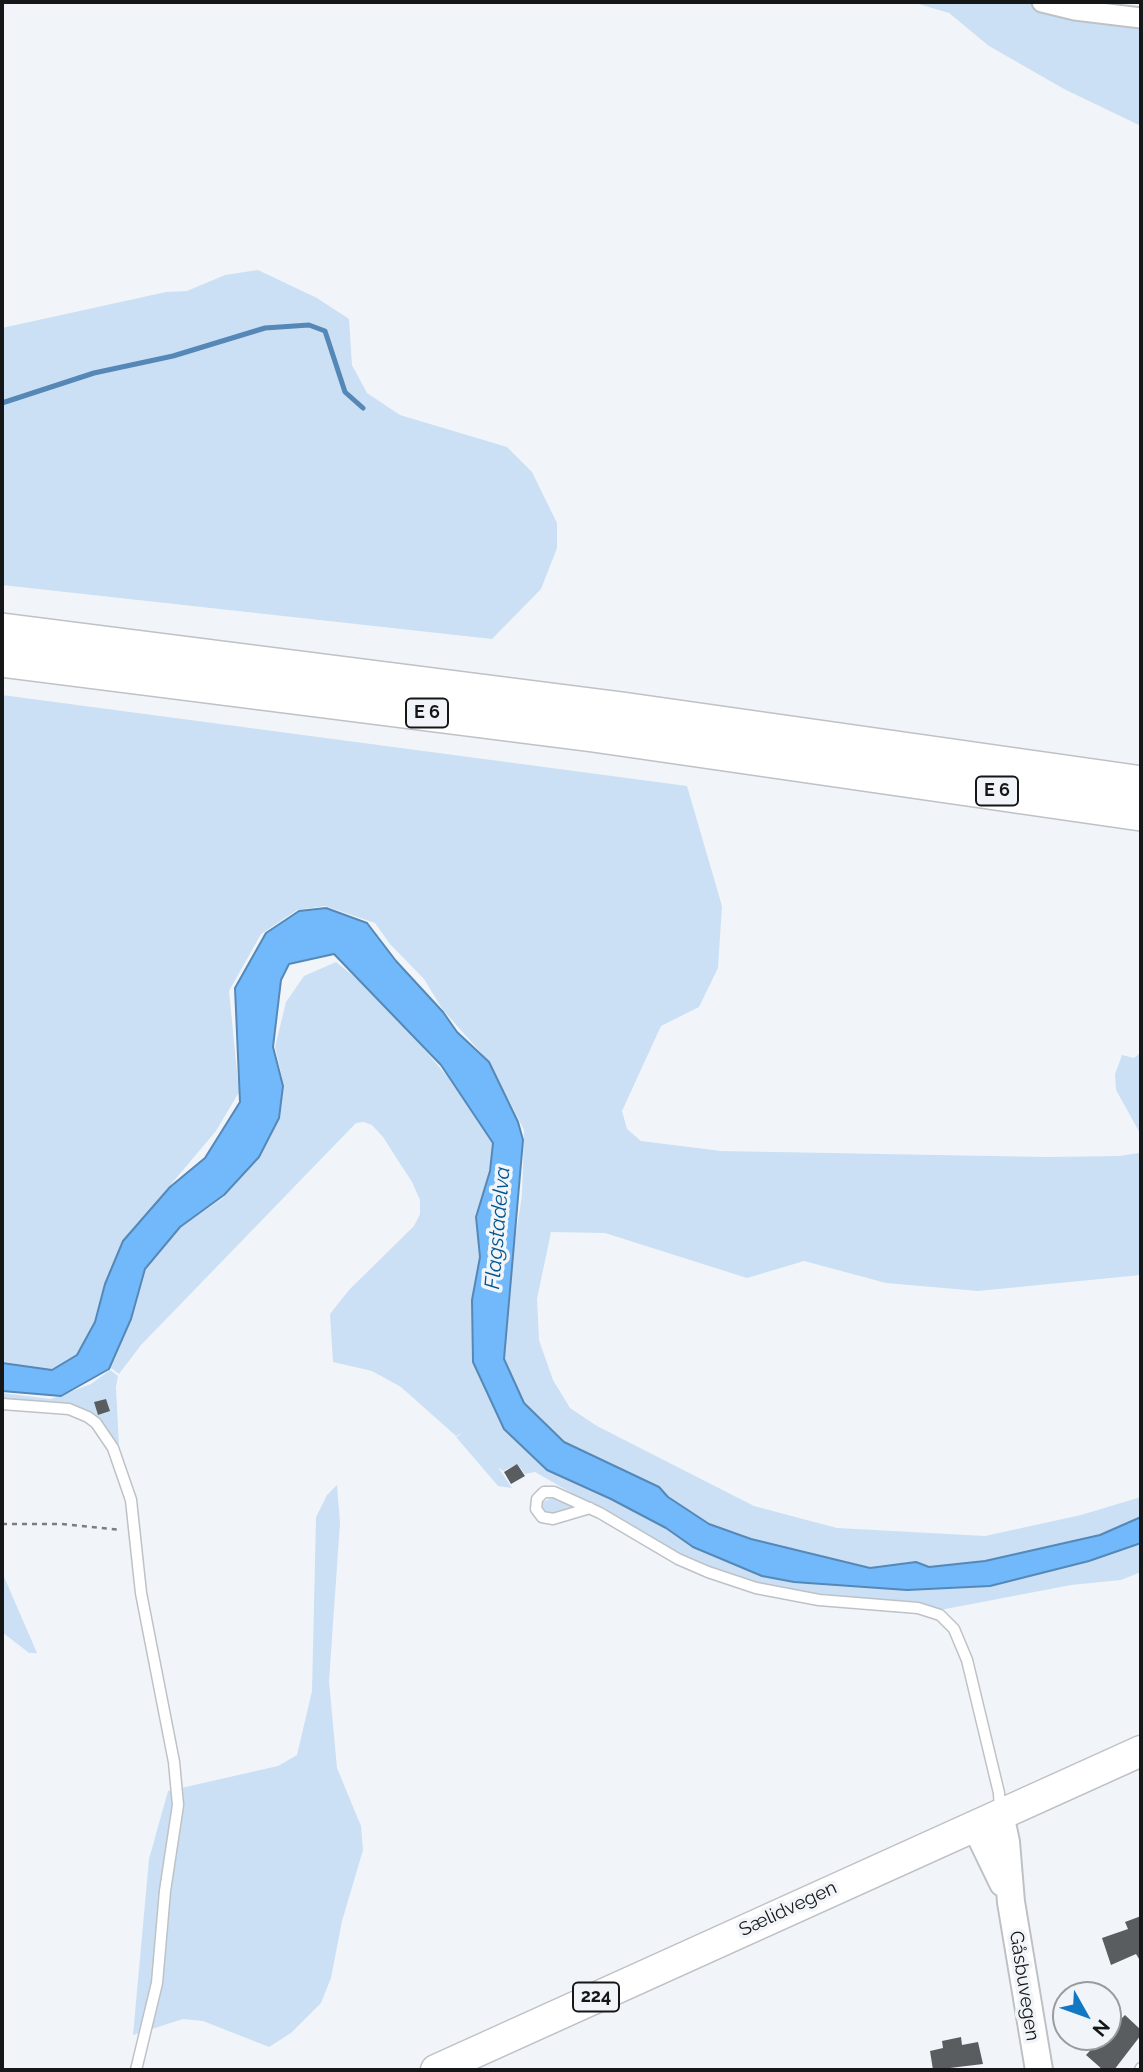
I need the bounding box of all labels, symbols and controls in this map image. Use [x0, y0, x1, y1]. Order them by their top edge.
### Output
road number: E 6 [406, 698, 448, 728]
road number: E 6 [976, 776, 1018, 806]
water label: Flagstadelva [480, 1166, 516, 1290]
street label: Sælidvegen [735, 1876, 841, 1942]
street label: Gåsbuvegen [1004, 1929, 1044, 2043]
north arrow [1052, 1981, 1122, 2051]
road number: 224 [573, 1982, 619, 2011]
text: N [1088, 2016, 1115, 2041]

